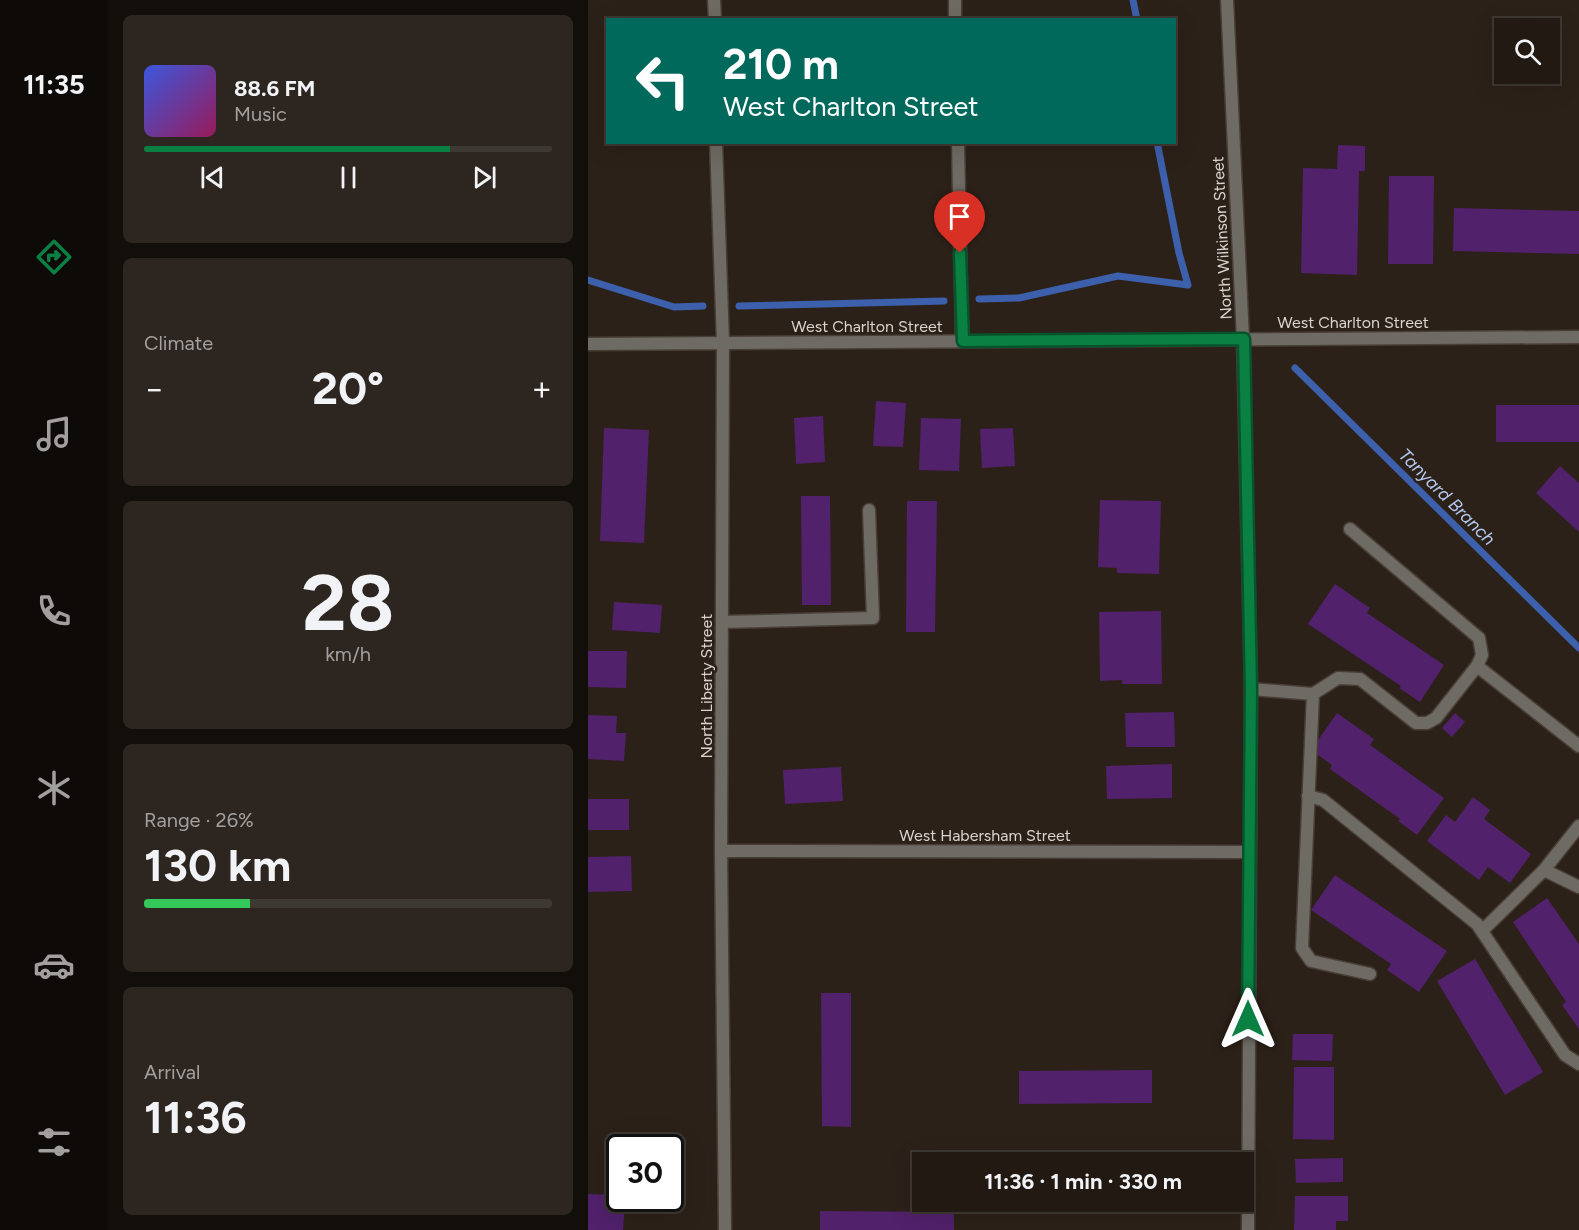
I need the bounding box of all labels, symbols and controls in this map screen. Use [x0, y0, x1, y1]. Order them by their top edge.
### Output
map controls [1494, 18, 1560, 84]
button: search [1494, 18, 1560, 84]
text: 210 m [723, 39, 839, 90]
icon: left [624, 42, 702, 120]
text: 11:35 [23, 68, 85, 101]
text: 88.6 FM [234, 75, 315, 102]
text: West Charlton Street [723, 90, 979, 123]
text: Music [234, 102, 287, 126]
street label: North Wilkinson Street [1208, 156, 1236, 320]
icon: previous [196, 161, 229, 194]
icon: pause [332, 161, 365, 194]
icon: next [468, 161, 501, 194]
pin [934, 191, 985, 253]
icon: arrive [943, 200, 976, 233]
icon: directions [33, 236, 75, 278]
street label: West Charlton Street [1277, 313, 1429, 332]
street label: West Charlton Street [791, 317, 943, 336]
text: Climate [144, 331, 213, 355]
text: 20° [312, 361, 384, 415]
text: − [144, 369, 165, 408]
text: + [531, 369, 552, 408]
icon: music [33, 413, 75, 455]
water label: Tanyard Branch [1394, 444, 1500, 550]
text: 28 [302, 556, 394, 650]
icon: phone [33, 590, 75, 632]
street label: North Liberty Street [697, 614, 716, 758]
text: km/h [325, 642, 371, 666]
icon: climate [33, 767, 75, 809]
text: Range · 26% [144, 808, 254, 832]
street label: West Habersham Street [899, 826, 1071, 845]
text: 130 km [144, 838, 291, 892]
icon: car [33, 944, 75, 986]
position arrow [1216, 987, 1280, 1051]
text: Arrival [144, 1060, 200, 1084]
text: 11:36 [144, 1090, 247, 1144]
icon: filters [33, 1121, 75, 1163]
speed limit sign: 30 [606, 1134, 684, 1212]
text: 11:36 · 1 min · 330 m [984, 1168, 1182, 1195]

